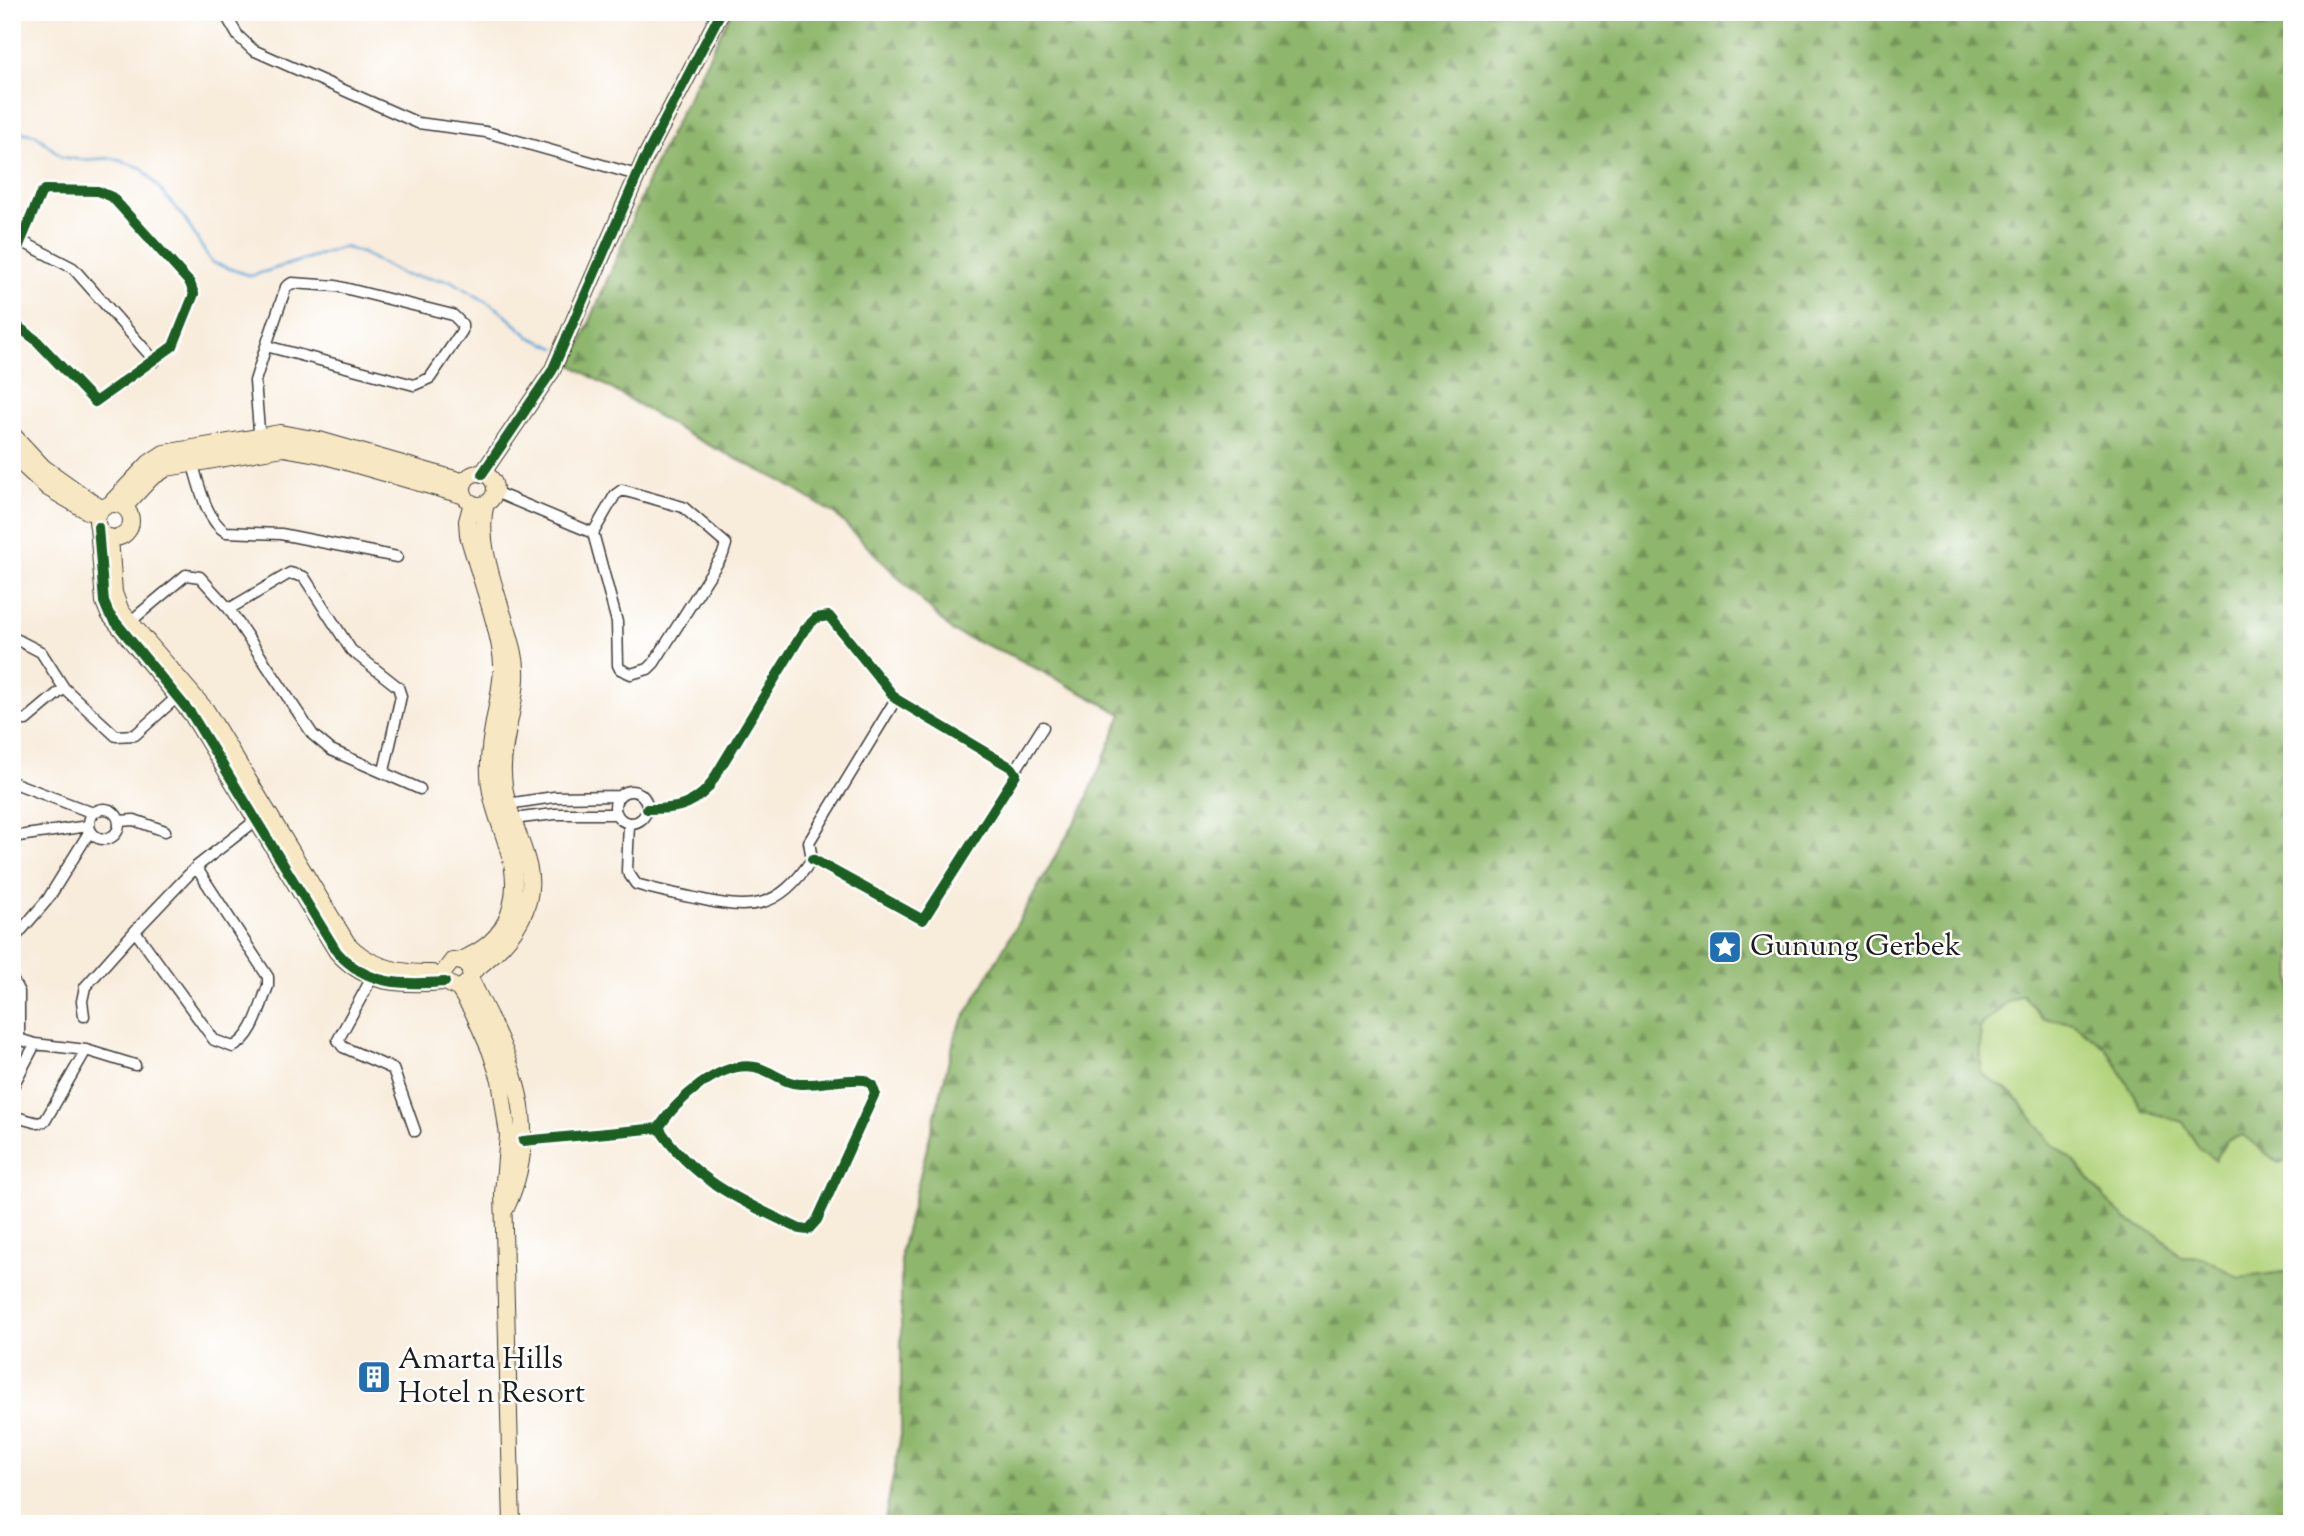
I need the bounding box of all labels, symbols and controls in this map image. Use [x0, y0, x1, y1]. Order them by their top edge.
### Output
place label: Gunung Gerbek [1750, 926, 1961, 969]
place icon: Gunung Gerbek [1706, 928, 1744, 966]
place label: Amarta Hills Hotel n Resort [398, 1339, 585, 1416]
building icon: Amarta Hills Hotel n Resort [355, 1358, 393, 1396]

